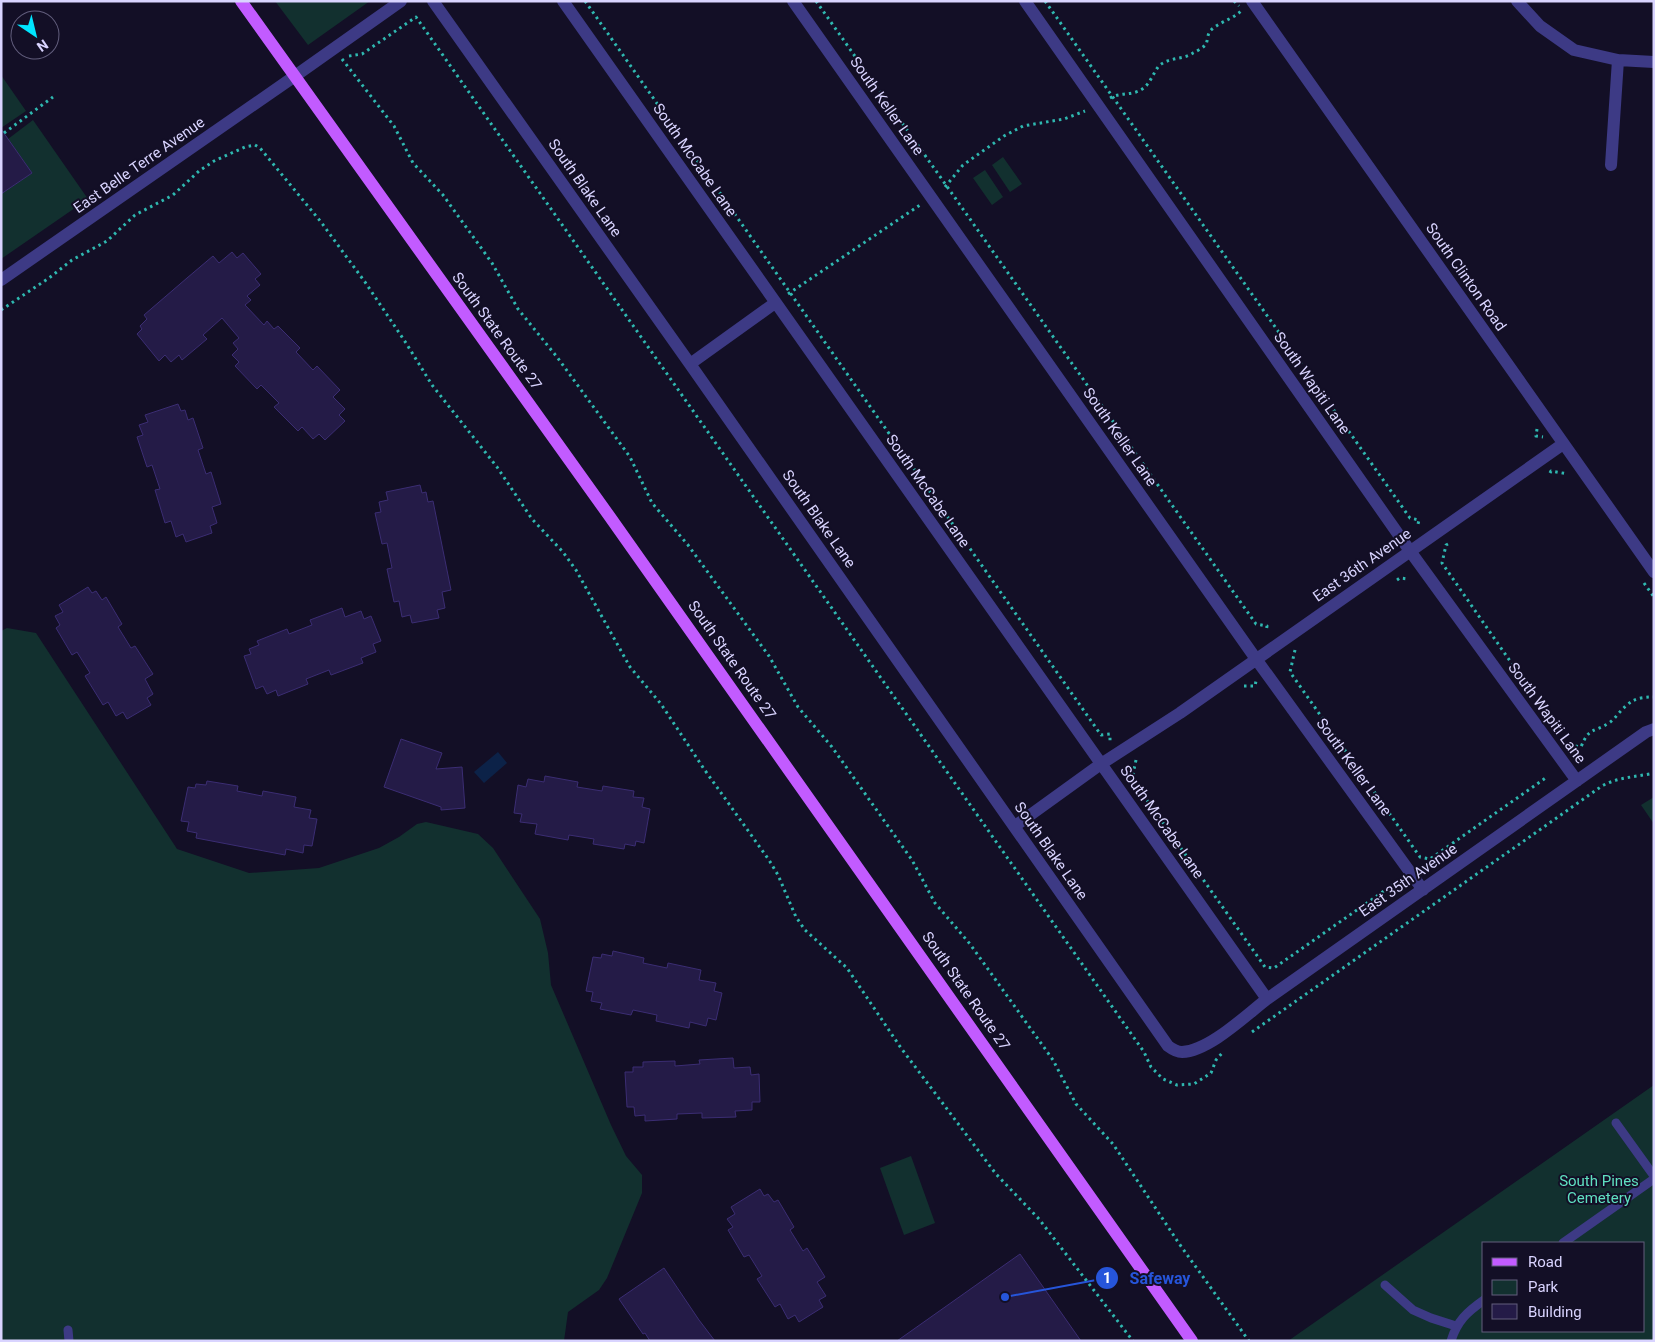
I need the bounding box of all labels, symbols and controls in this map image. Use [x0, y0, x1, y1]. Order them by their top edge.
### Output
north arrow [10, 10, 60, 60]
text: N [34, 36, 51, 55]
street label: South Keller Lane [846, 53, 928, 159]
street label: South McCabe Lane [649, 100, 741, 220]
street label: East Belle Terre Avenue [70, 113, 208, 217]
street label: South Blake Lane [545, 136, 625, 240]
street label: South Clinton Road [1422, 220, 1510, 334]
street label: South State Route 27 [448, 269, 546, 393]
street label: South Wapiti Lane [1270, 328, 1354, 438]
street label: South Keller Lane [1079, 384, 1161, 490]
street label: South McCabe Lane [882, 431, 974, 551]
street label: South Blake Lane [779, 467, 859, 571]
street label: East 36th Avenue [1309, 524, 1415, 606]
street label: South State Route 27 [684, 597, 780, 723]
street label: South Wapiti Lane [1504, 659, 1590, 767]
street label: South Keller Lane [1313, 715, 1395, 819]
street label: South McCabe Lane [1116, 762, 1208, 882]
street label: South Blake Lane [1011, 799, 1091, 903]
street label: East 35th Avenue [1355, 839, 1461, 921]
street label: South State Route 27 [918, 928, 1014, 1054]
park label: South Pines Cemetery [1559, 1172, 1639, 1207]
legend [1482, 1242, 1645, 1332]
text: Road [1528, 1253, 1562, 1271]
callout: Safeway [1094, 1262, 1200, 1293]
text: 1 [1103, 1269, 1111, 1287]
text: Safeway [1130, 1269, 1191, 1288]
text: Park [1528, 1278, 1559, 1296]
text: Building [1528, 1303, 1582, 1321]

